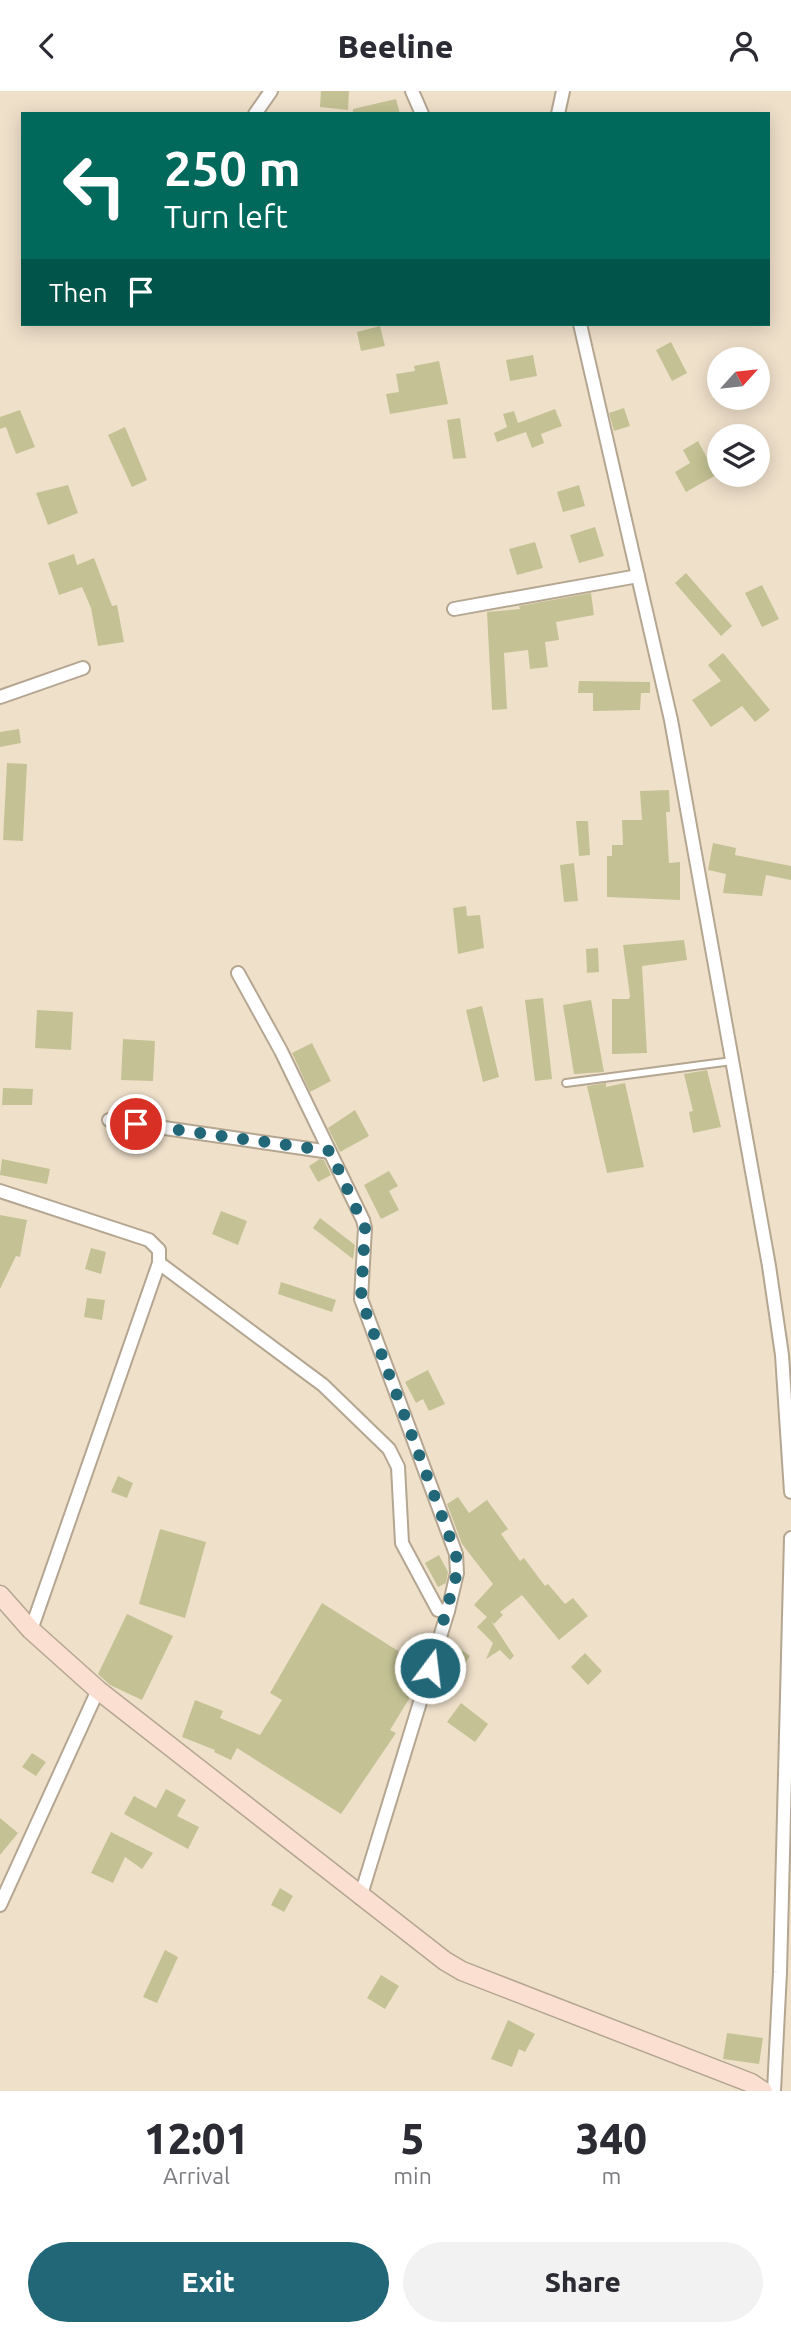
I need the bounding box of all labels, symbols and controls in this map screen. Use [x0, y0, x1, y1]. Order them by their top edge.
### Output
icon: back [28, 27, 66, 65]
icon: person [725, 27, 763, 65]
text: Beeline [338, 28, 453, 64]
icon: left [49, 140, 140, 231]
text: 250 m [164, 140, 301, 195]
text: Turn left [164, 198, 288, 234]
icon: arrive [122, 273, 160, 311]
text: Then [49, 278, 108, 307]
north arrow [707, 347, 770, 409]
map controls [707, 347, 770, 487]
button: layers [707, 424, 770, 487]
pin [106, 1094, 166, 1154]
icon: arrive [117, 1105, 155, 1143]
position arrow [393, 1631, 467, 1705]
text: 12:01 [144, 2115, 249, 2162]
text: 5 [401, 2115, 424, 2162]
text: 340 [576, 2115, 647, 2162]
text: Arrival [163, 2163, 230, 2188]
text: min [393, 2163, 432, 2188]
text: m [601, 2163, 621, 2188]
button: Exit [28, 2242, 389, 2322]
button: Share [403, 2242, 763, 2322]

